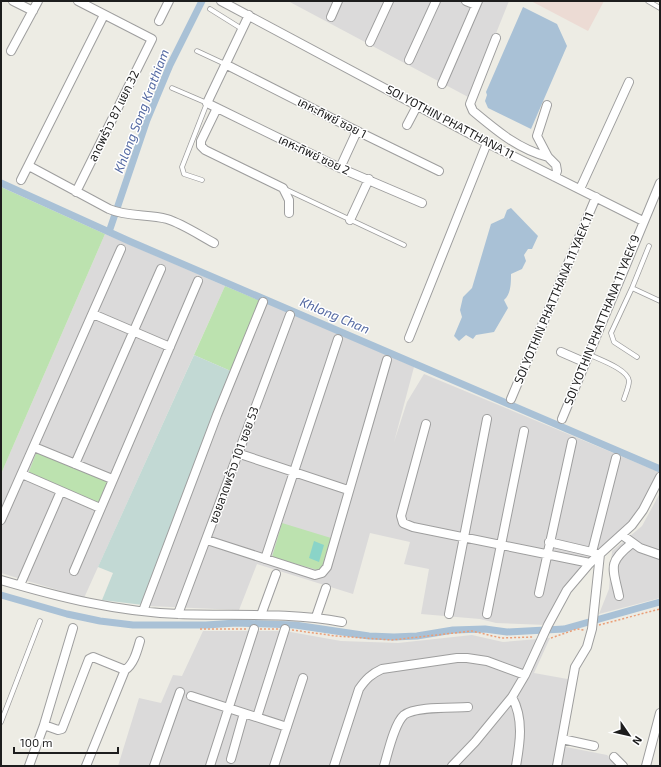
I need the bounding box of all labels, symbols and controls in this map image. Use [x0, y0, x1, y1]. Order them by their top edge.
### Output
water label: Khlong Song Krathiam [110, 47, 172, 175]
street label: ลาดพร้าว 87 แยก 32 [85, 67, 141, 163]
street label: SOI YOTHIN PHATTHANA 11 [384, 81, 517, 161]
street label: เคหะทิพย์ ซอย 1 [296, 94, 369, 140]
street label: เคหะทิพย์ ซอย 2 [276, 131, 353, 177]
street label: SOI YOTHIN PHATTHANA 11 YAEK 11 [510, 210, 596, 386]
street label: SOI YOTHIN PHATTHANA 11 YAEK 9 [560, 232, 642, 407]
water label: Khlong Chan [298, 293, 372, 337]
street label: ซอยลาดพร้าว 101 ซอย 53 [205, 404, 261, 525]
north arrow [609, 715, 649, 755]
scale bar [14, 729, 118, 755]
text: N [630, 734, 645, 748]
text: 100 m [20, 735, 52, 749]

